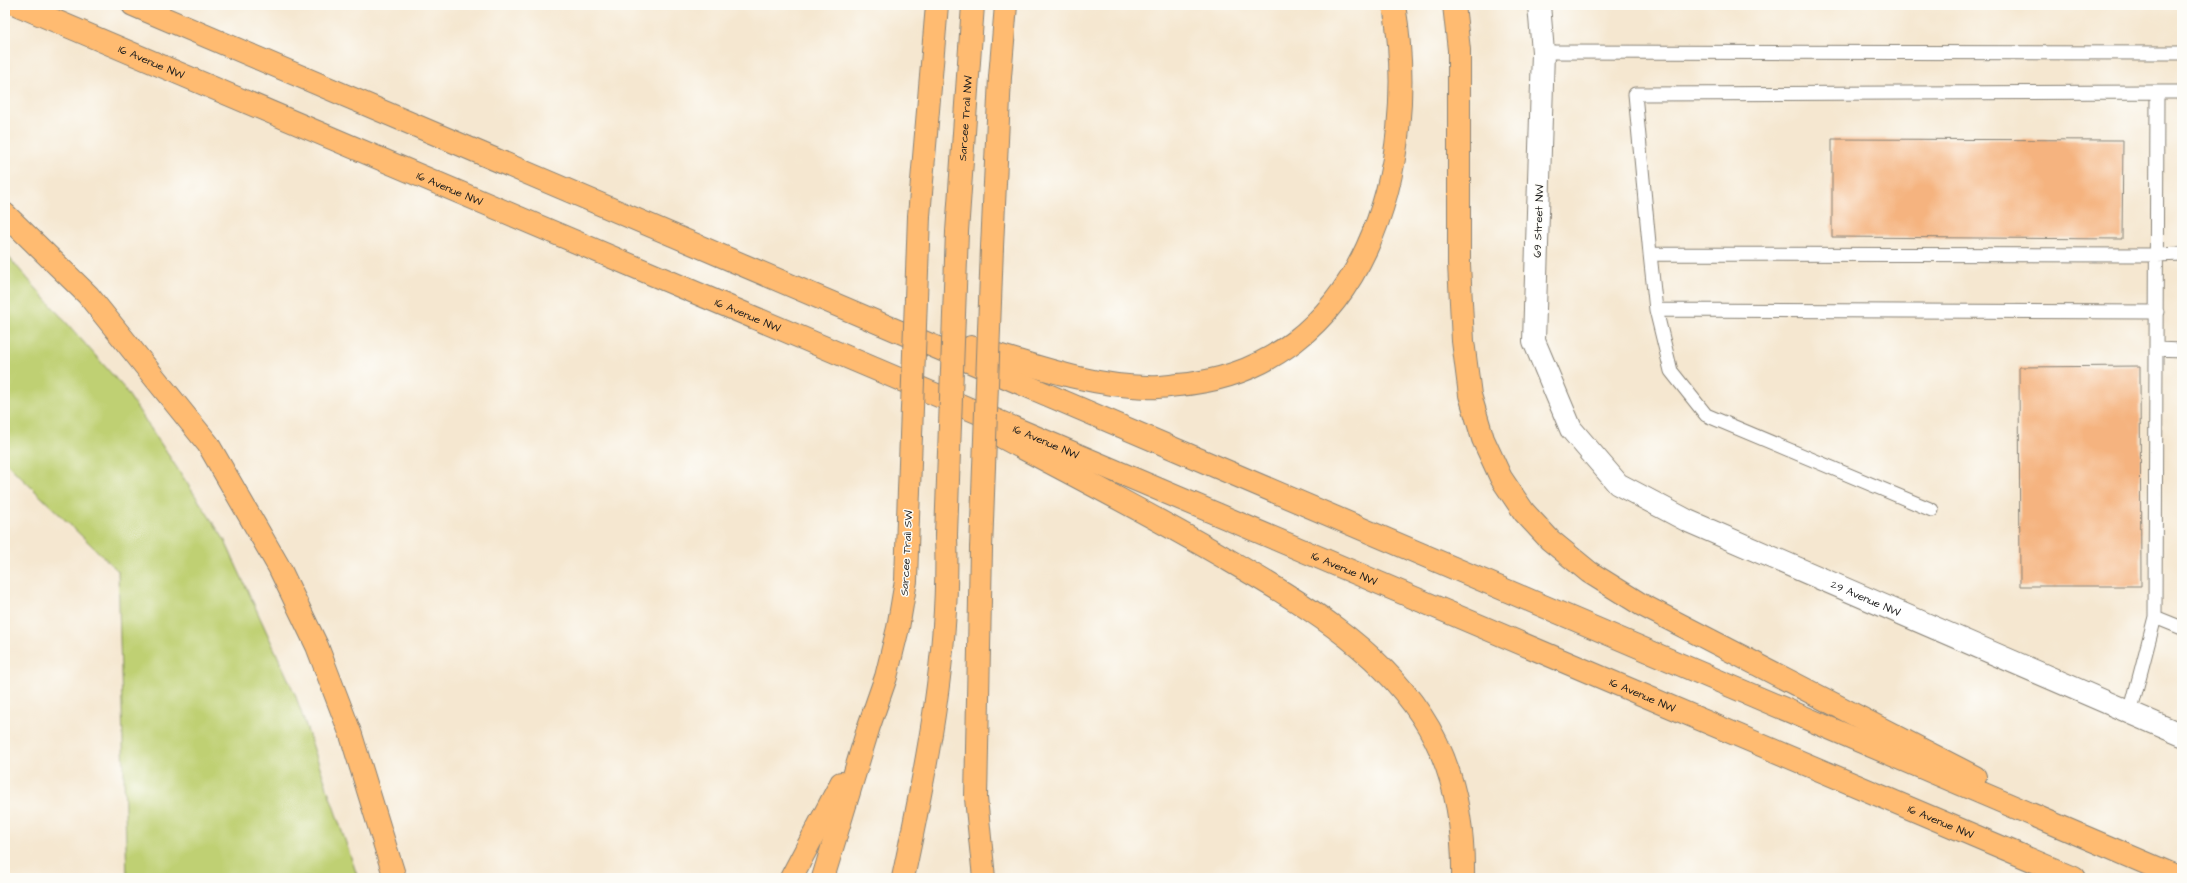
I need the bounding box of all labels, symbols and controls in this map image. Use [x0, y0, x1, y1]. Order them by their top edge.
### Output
street label: 16 Avenue NW [116, 42, 187, 83]
street label: Sarcee Trail NW [955, 74, 976, 162]
street label: 16 Avenue NW [414, 168, 485, 210]
street label: 69 Street NW [1530, 184, 1547, 258]
street label: 16 Avenue NW [713, 295, 784, 336]
street label: 16 Avenue NW [1011, 421, 1082, 463]
street label: Sarcee Trail SW [897, 509, 916, 596]
street label: 16 Avenue NW [1309, 548, 1380, 590]
street label: 29 Avenue NW [1828, 577, 1903, 620]
street label: 16 Avenue NW [1607, 675, 1678, 716]
street label: 16 Avenue NW [1905, 801, 1976, 843]

